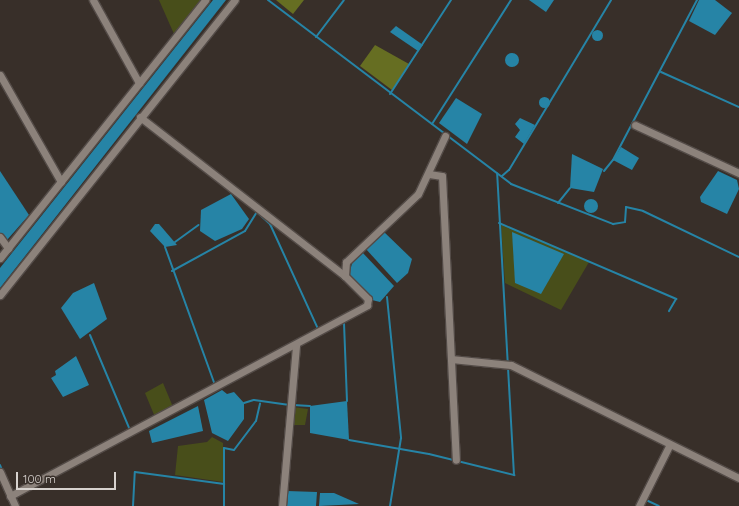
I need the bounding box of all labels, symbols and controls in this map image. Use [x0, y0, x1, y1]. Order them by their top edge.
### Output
scale bar [18, 464, 118, 490]
text: 100 m [23, 471, 56, 486]

